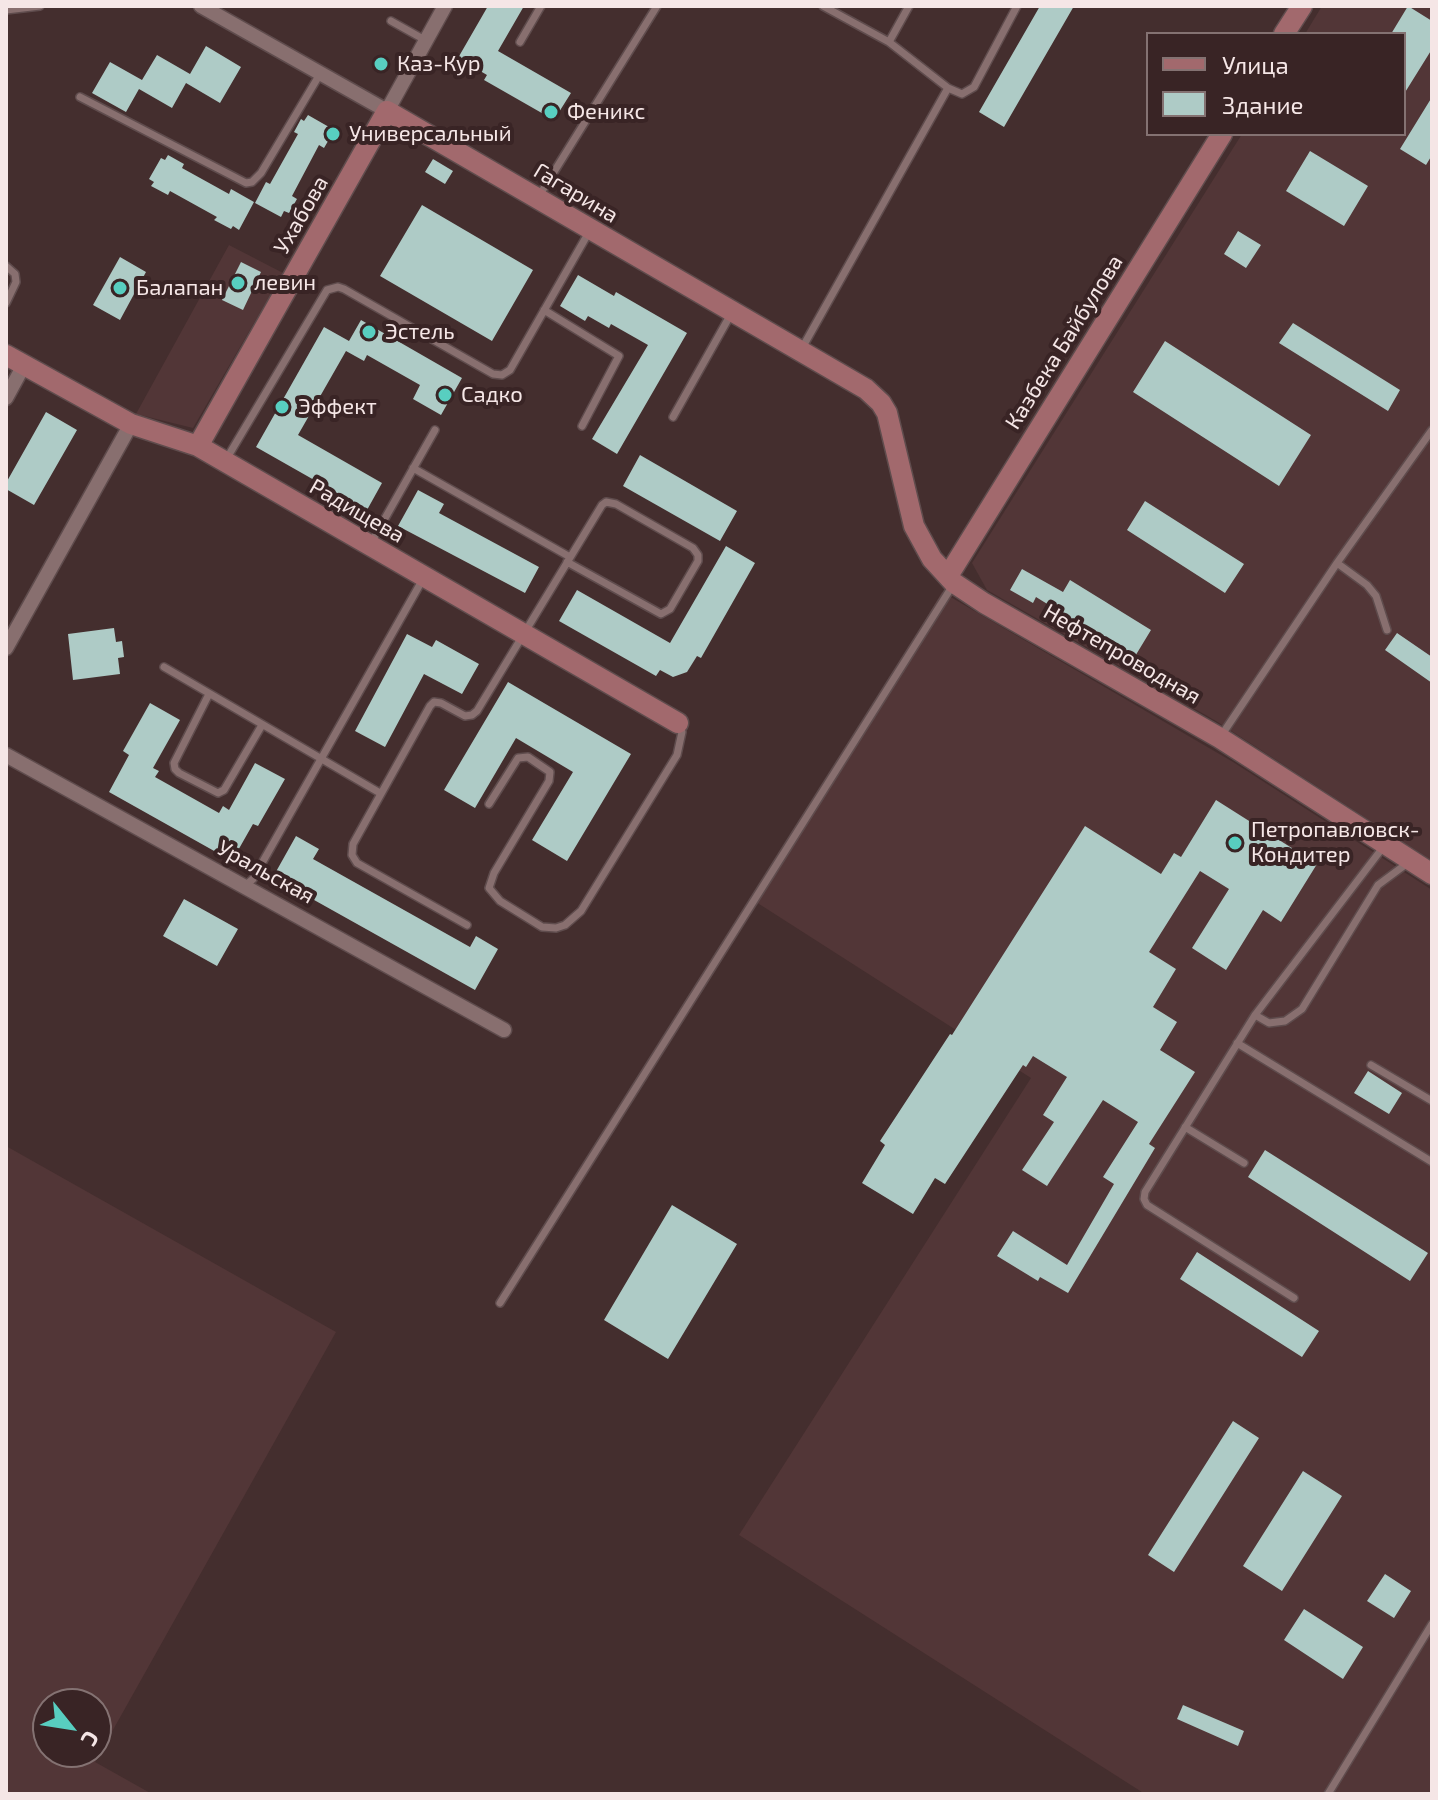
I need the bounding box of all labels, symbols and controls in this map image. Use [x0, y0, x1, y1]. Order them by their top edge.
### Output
legend [1146, 32, 1406, 136]
text: Улица [1222, 50, 1289, 79]
place label: Каз-Кур [397, 51, 481, 77]
marker: Каз-Кур [372, 55, 390, 73]
text: Здание [1222, 90, 1304, 119]
place label: Феникс [567, 99, 645, 125]
marker: Феникс [542, 103, 560, 121]
place label: Универсальный [349, 121, 512, 147]
marker: Универсальный [324, 125, 342, 143]
street label: Гагарина [529, 157, 623, 229]
street label: Ухабова [268, 171, 334, 259]
street label: Казбека Байбулова [1000, 250, 1128, 434]
place label: левин [254, 270, 316, 296]
marker: левин [229, 274, 247, 292]
place label: Балапан [136, 275, 223, 301]
marker: Балапан [111, 279, 129, 297]
place label: Эстель [385, 319, 455, 345]
marker: Эстель [360, 323, 378, 341]
place label: Садко [461, 382, 523, 408]
marker: Садко [436, 386, 454, 404]
place label: Эффект [298, 394, 377, 420]
marker: Эффект [273, 398, 291, 416]
street label: Радищева [305, 473, 409, 549]
street label: Нефтепроводная [1039, 598, 1205, 710]
place label: Петропавловск- Кондитер [1251, 817, 1420, 868]
street label: Уральская [213, 834, 319, 910]
marker: Петропавловск- Кондитер [1226, 834, 1244, 852]
north arrow [32, 1688, 112, 1768]
text: С [77, 1727, 106, 1751]

